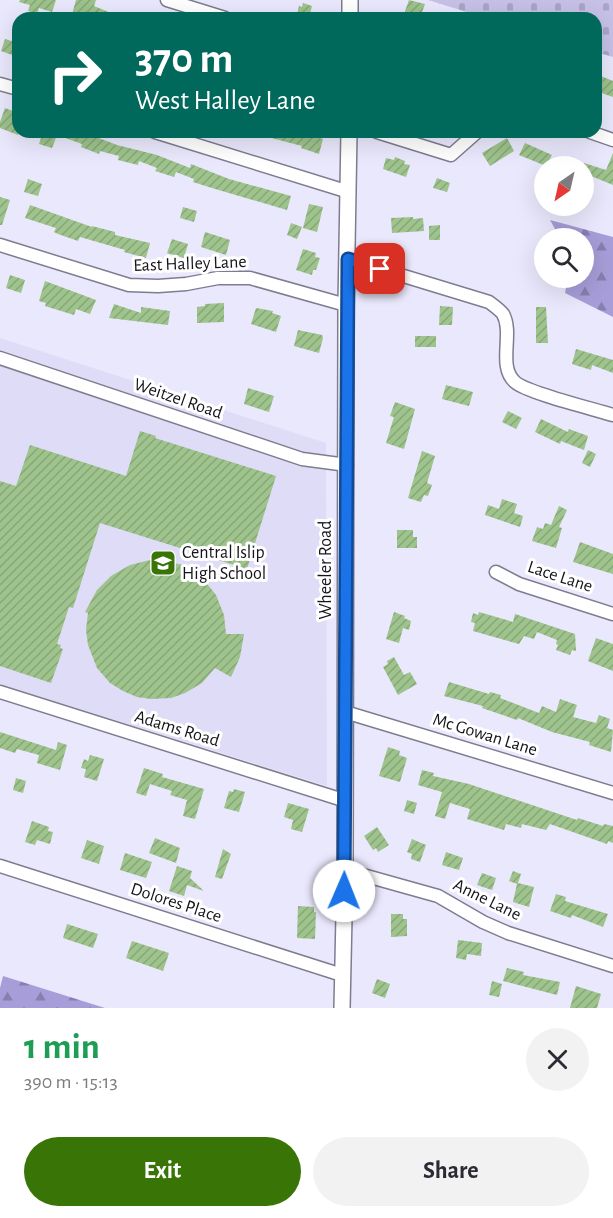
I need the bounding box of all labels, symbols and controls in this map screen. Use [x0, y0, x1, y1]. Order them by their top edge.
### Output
icon: right [36, 36, 114, 114]
text: 370 m [135, 38, 233, 80]
text: West Halley Lane [135, 87, 315, 114]
north arrow [534, 156, 594, 216]
map controls [534, 156, 594, 288]
button: search [534, 228, 594, 288]
pin [354, 243, 405, 294]
icon: arrive [363, 252, 396, 285]
street label: East Halley Lane [133, 253, 247, 275]
street label: Weitzel Road [131, 375, 225, 423]
street label: Wheeler Road [317, 520, 335, 620]
place label: Central Islip High School [182, 544, 266, 583]
school or university icon: Central Islip High School [148, 548, 178, 578]
street label: Lace Lane [525, 558, 595, 596]
street label: Adams Road [133, 708, 221, 750]
street label: Mc Gowan Lane [431, 711, 539, 759]
position arrow [312, 859, 376, 923]
street label: Anne Lane [450, 876, 524, 924]
street label: Dolores Place [128, 880, 224, 926]
button: close [526, 1028, 589, 1091]
text: 1 min [24, 1029, 100, 1065]
text: 390 m · 15:13 [24, 1072, 118, 1092]
button: Exit [24, 1137, 301, 1206]
button: Share [313, 1137, 589, 1206]

